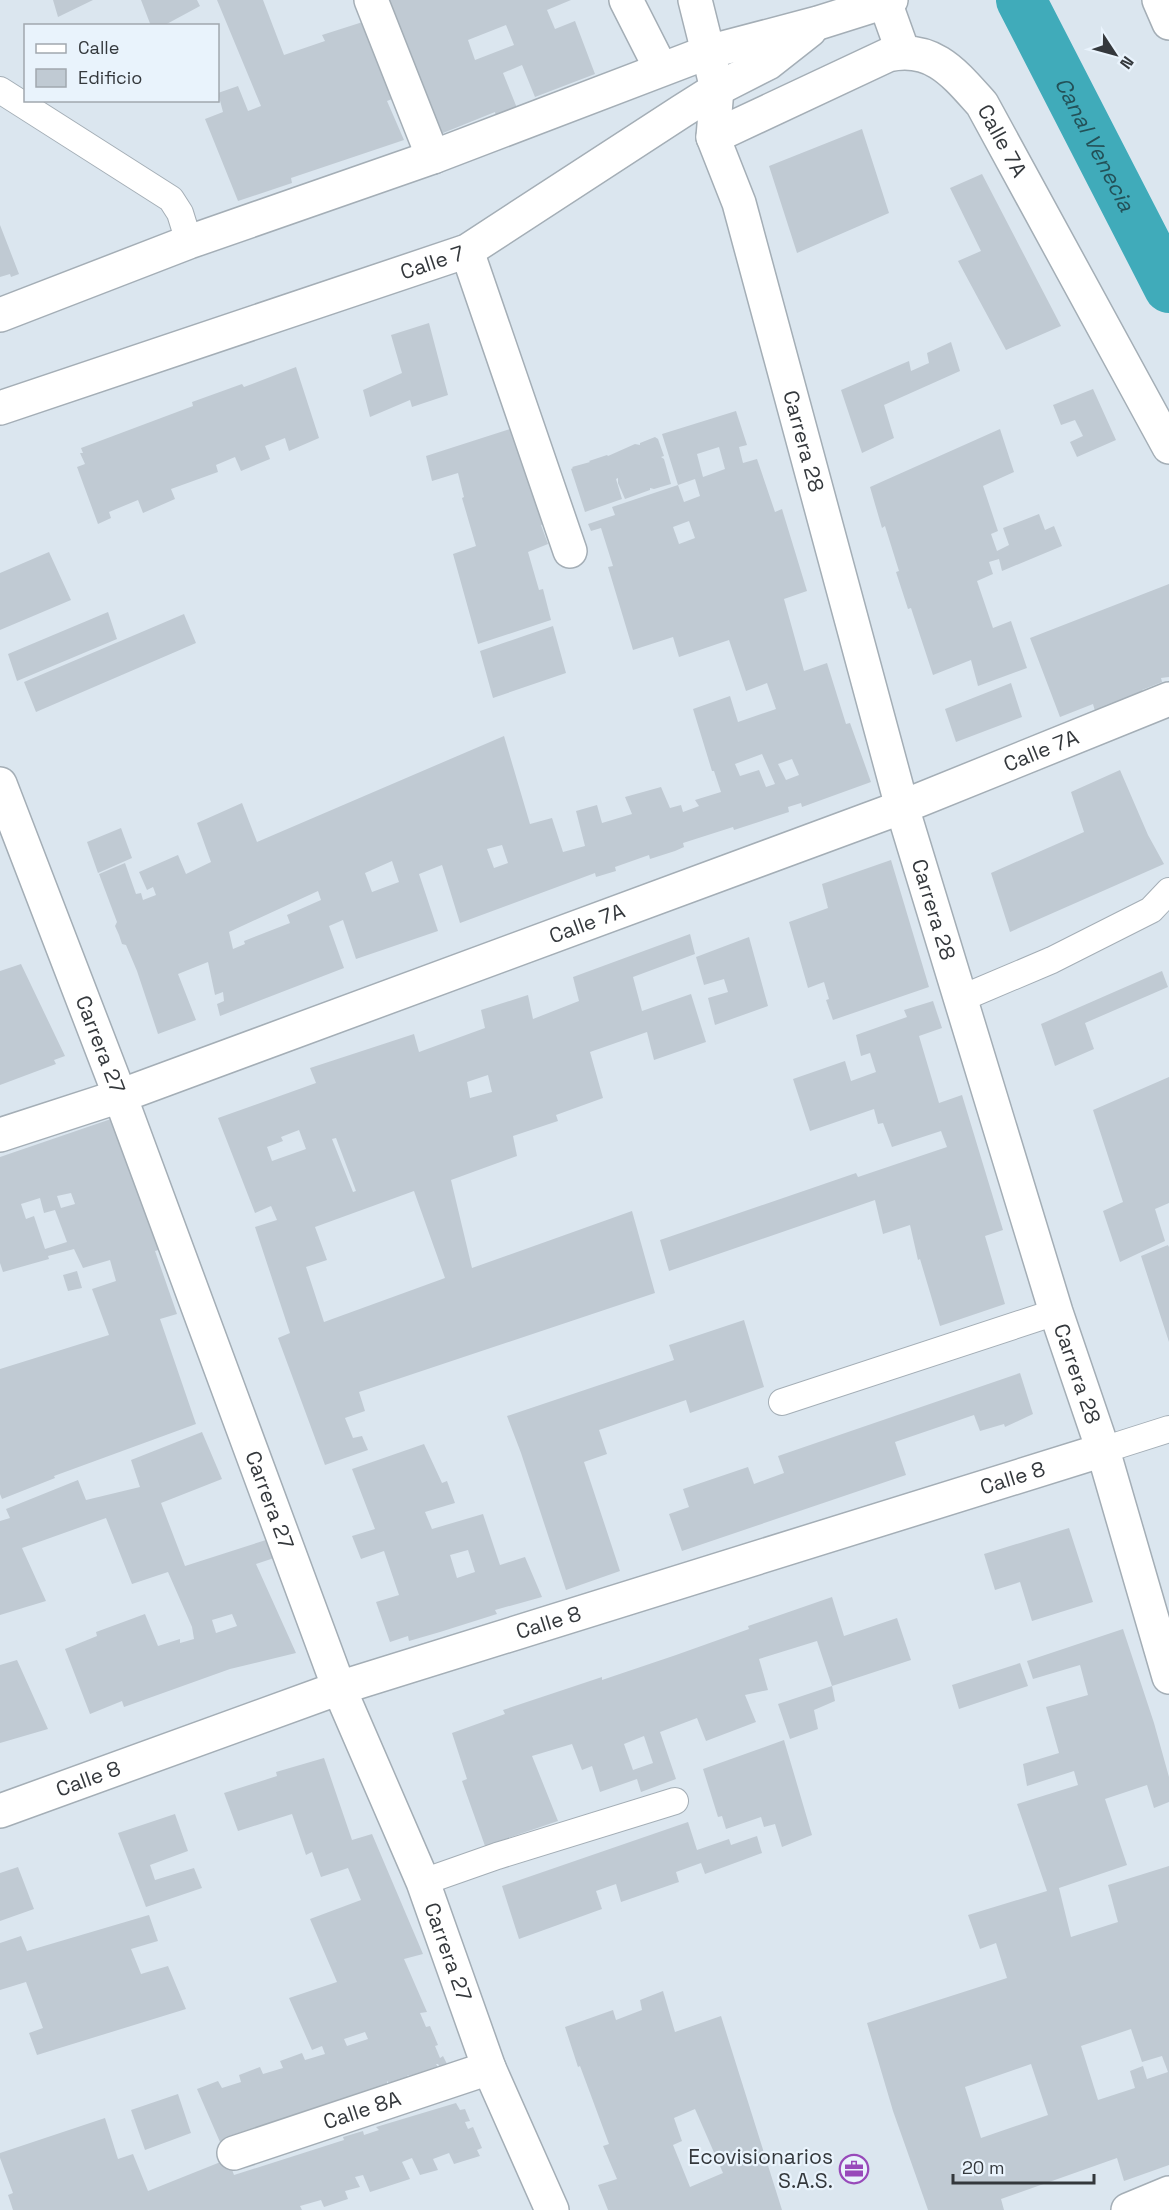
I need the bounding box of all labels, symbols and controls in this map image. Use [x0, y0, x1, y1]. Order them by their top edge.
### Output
legend [24, 24, 219, 102]
north arrow [1085, 24, 1145, 84]
text: Calle [78, 36, 119, 59]
text: N [1115, 52, 1138, 73]
text: Edificio [78, 66, 142, 89]
water label: Canal Venecia [1049, 72, 1141, 216]
street label: Calle 7A [972, 100, 1033, 182]
street label: Calle 7 [397, 239, 468, 285]
street label: Carrera 28 [777, 387, 830, 495]
street label: Calle 7A [999, 723, 1083, 778]
street label: Carrera 28 [906, 856, 962, 963]
street label: Calle 7A [545, 897, 628, 949]
street label: Carrera 27 [70, 991, 132, 1097]
street label: Carrera 28 [1048, 1320, 1107, 1427]
street label: Carrera 27 [239, 1447, 300, 1553]
street label: Calle 8 [976, 1455, 1048, 1501]
street label: Calle 8 [512, 1599, 584, 1645]
street label: Calle 8 [52, 1754, 124, 1803]
street label: Carrera 27 [418, 1899, 478, 2005]
street label: Calle 8A [320, 2084, 404, 2135]
place label: Ecovisionarios S.A.S. [688, 2143, 833, 2194]
scale bar [953, 2147, 1094, 2185]
office icon: Ecovisionarios S.A.S. [838, 2153, 870, 2185]
text: 20 m [962, 2156, 1005, 2179]

